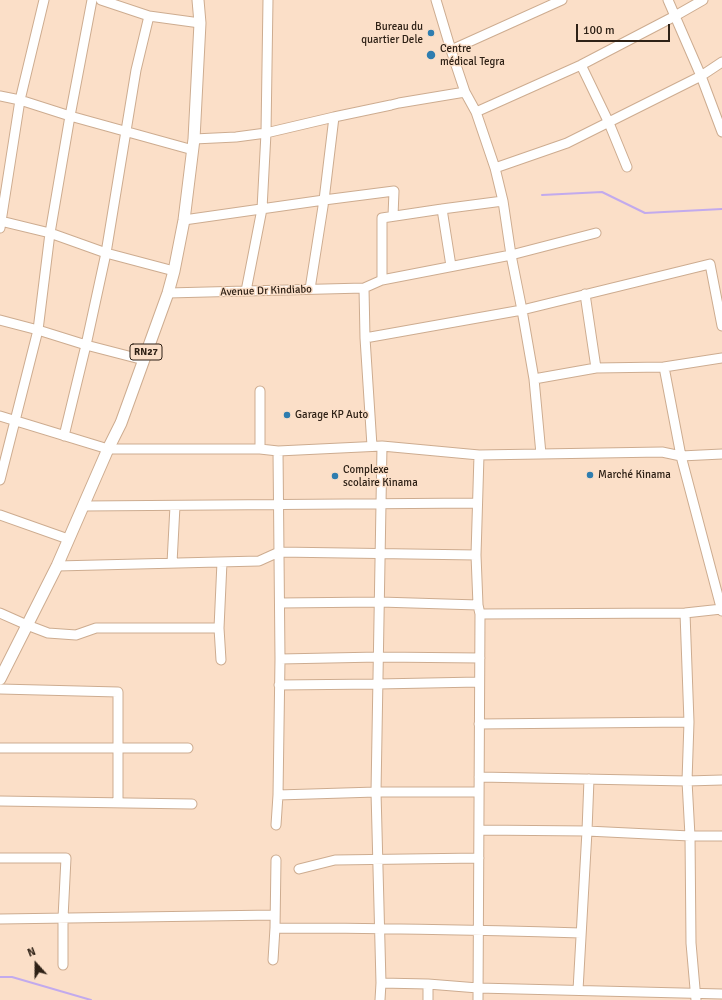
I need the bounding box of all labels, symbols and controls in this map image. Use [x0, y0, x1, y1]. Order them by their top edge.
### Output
scale bar [578, 16, 672, 42]
place label: Bureau du quartier Dele [361, 20, 423, 46]
text: 100 m [583, 23, 615, 38]
marker: Bureau du quartier Dele [426, 28, 436, 38]
place label: Centre médical Tegra [440, 42, 505, 68]
marker: Centre médical Tegra [425, 49, 437, 61]
street label: Avenue Dr Kindiabo [220, 283, 312, 299]
road number: RN27 [130, 344, 162, 360]
place label: Garage KP Auto [295, 408, 368, 422]
marker: Garage KP Auto [282, 410, 292, 420]
place label: Complexe scolaire Kinama [343, 463, 418, 489]
place label: Marché Kinama [598, 468, 671, 482]
marker: Marché Kinama [585, 470, 595, 480]
marker: Complexe scolaire Kinama [330, 471, 340, 481]
north arrow [16, 944, 56, 984]
text: N [26, 945, 37, 960]

